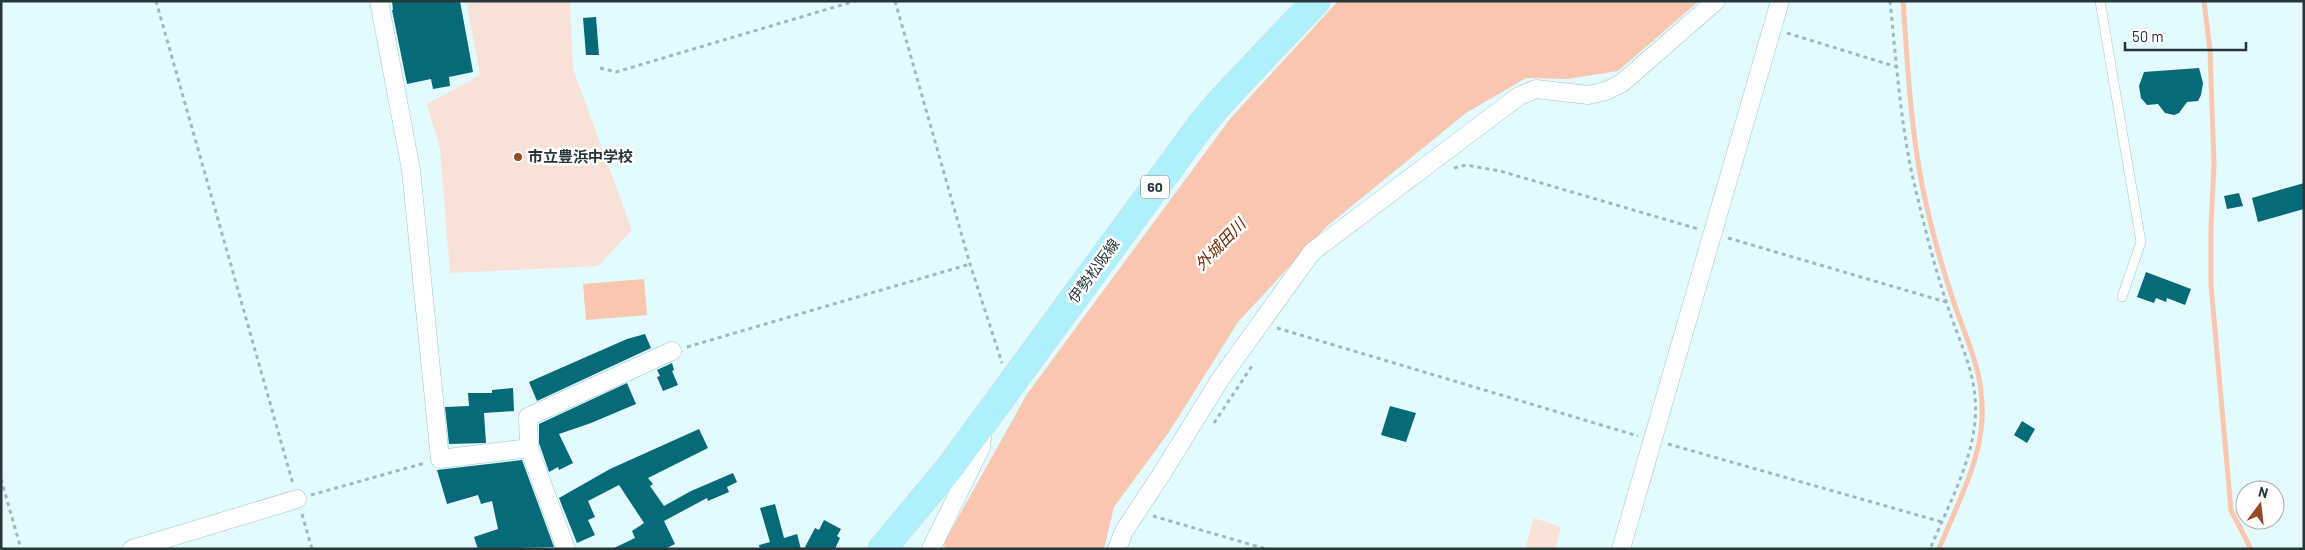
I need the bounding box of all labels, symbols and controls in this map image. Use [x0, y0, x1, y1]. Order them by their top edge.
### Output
scale bar [2125, 20, 2246, 52]
text: 50 m [2132, 27, 2164, 45]
place label: 市立豊浜中学校 [528, 147, 633, 165]
marker: 市立豊浜中学校 [512, 151, 524, 163]
road number: 60 [1141, 176, 1169, 198]
water label: 外城田川 [1191, 213, 1250, 273]
street label: 伊勢松阪線 [1064, 235, 1123, 306]
north arrow [2235, 480, 2285, 530]
text: N [2257, 483, 2270, 501]

